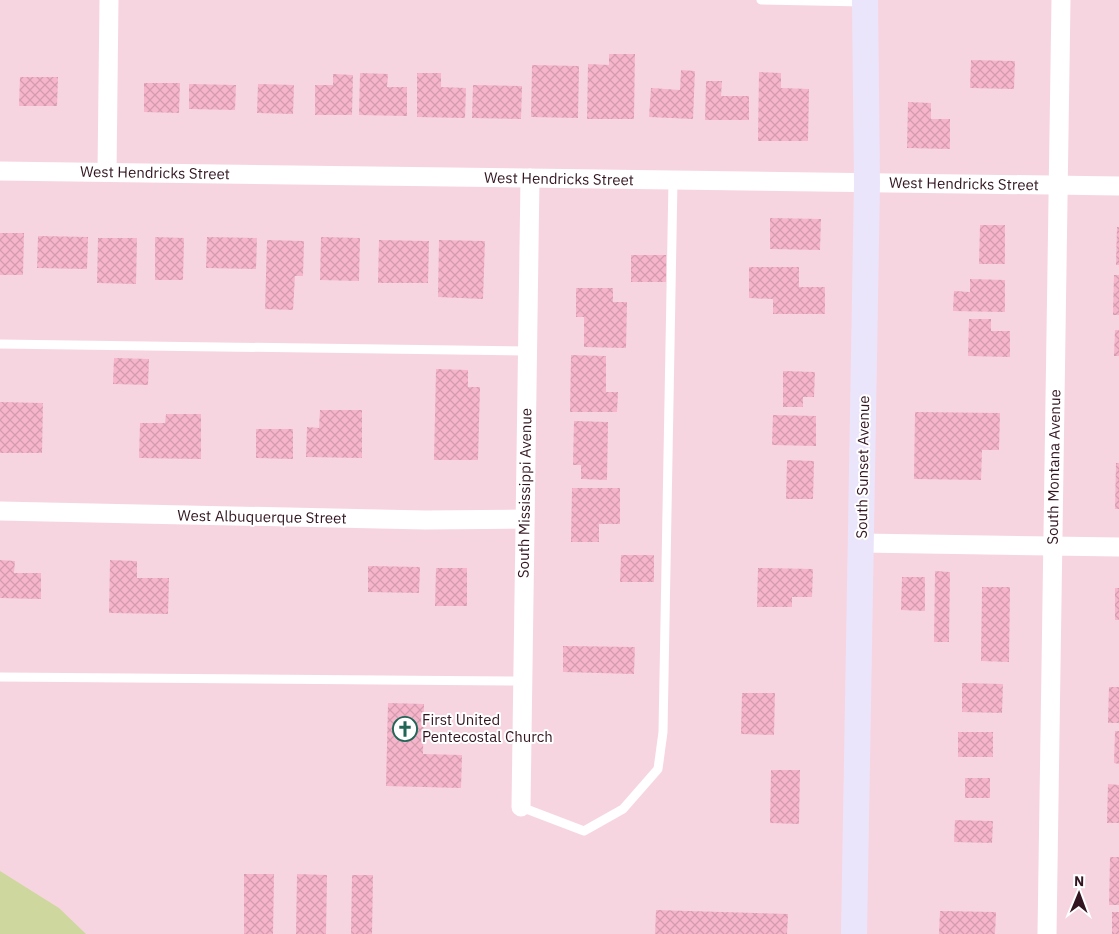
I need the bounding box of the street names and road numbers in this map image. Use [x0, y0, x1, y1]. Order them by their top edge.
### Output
street label: West Hendricks Street [80, 162, 230, 183]
street label: West Hendricks Street [484, 168, 634, 189]
street label: West Hendricks Street [889, 173, 1039, 194]
street label: South Montana Avenue [1043, 389, 1064, 545]
street label: South Sunset Avenue [852, 395, 873, 539]
street label: South Mississippi Avenue [514, 408, 535, 578]
street label: West Albuquerque Street [177, 506, 347, 527]

